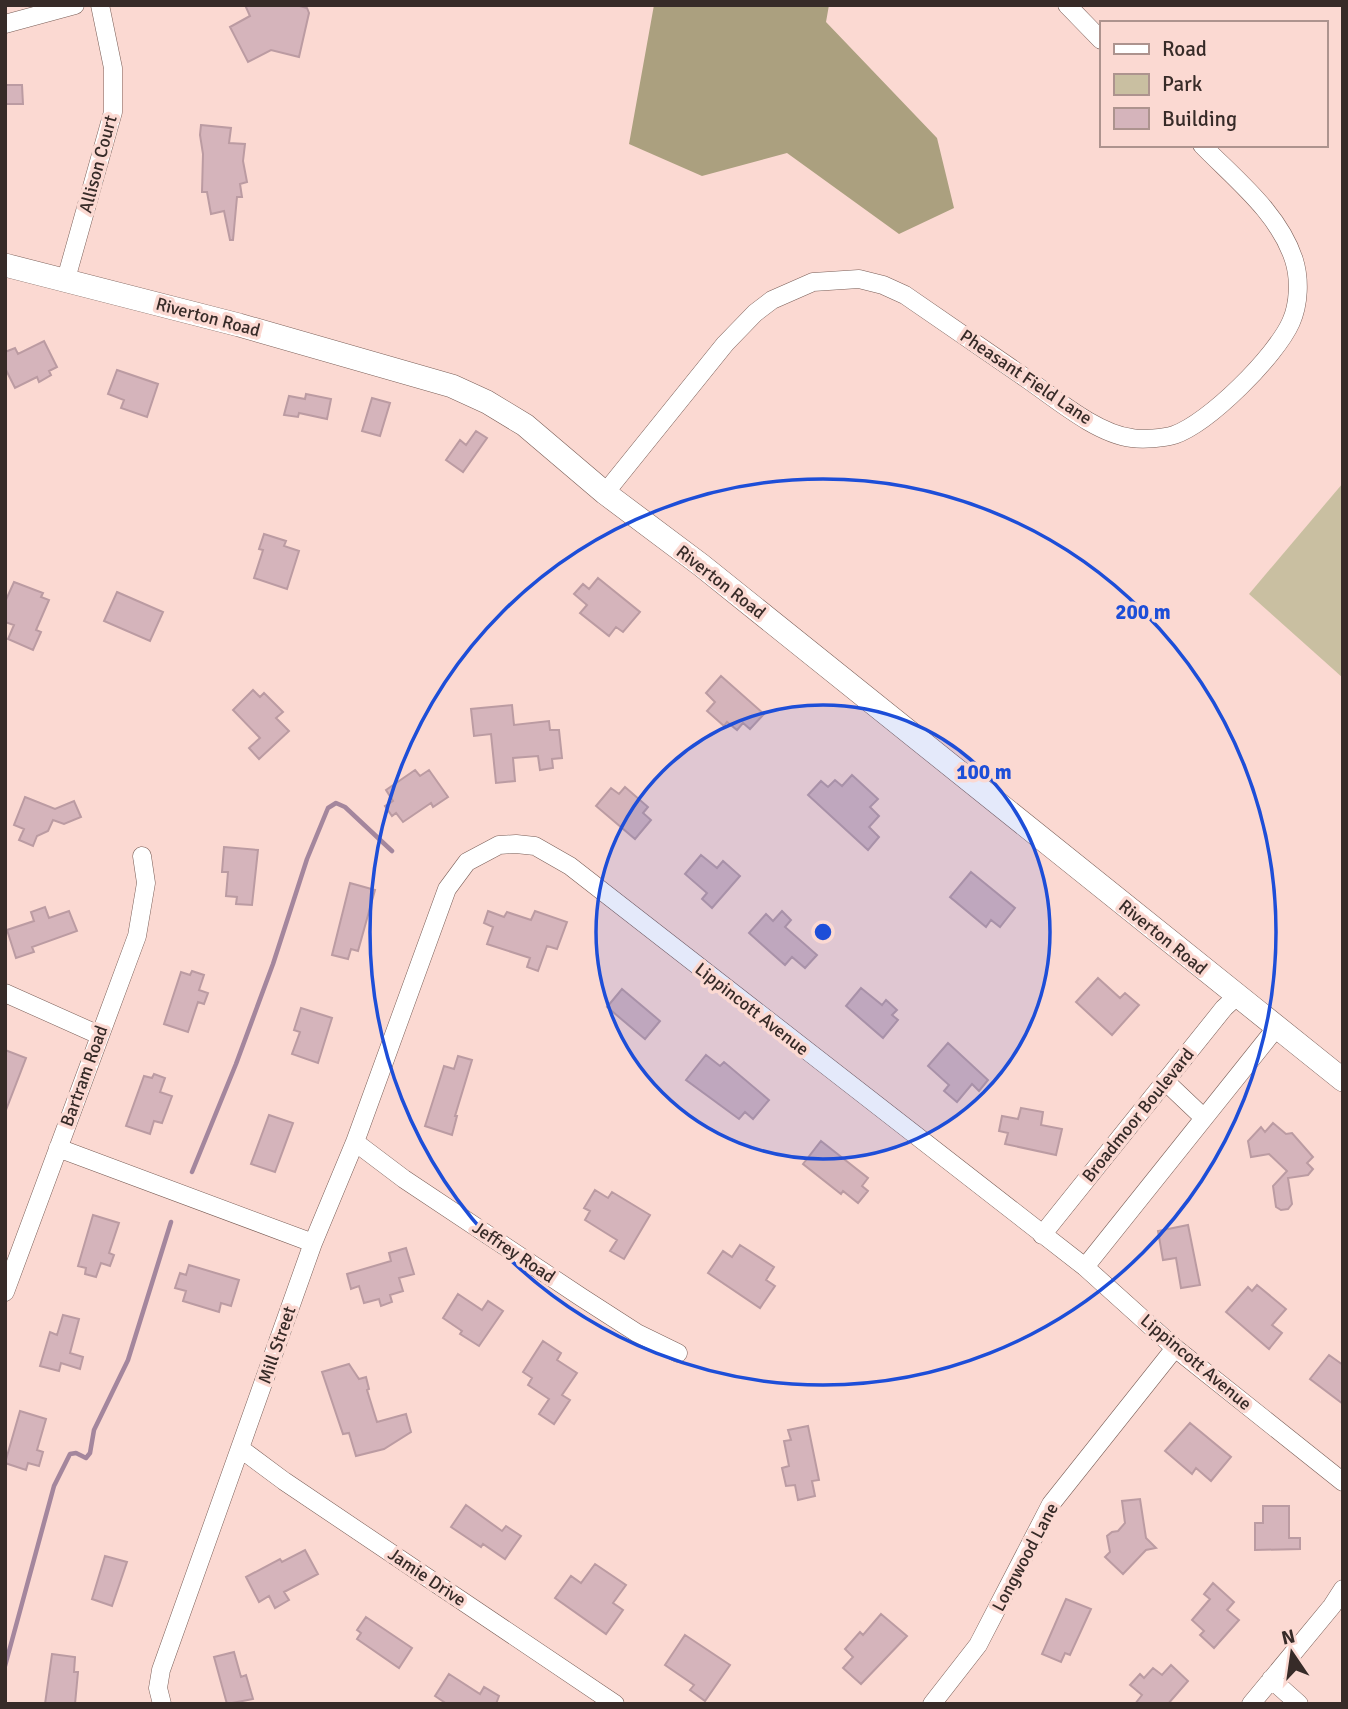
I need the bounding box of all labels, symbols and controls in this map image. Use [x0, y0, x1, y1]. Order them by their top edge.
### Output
legend [1100, 21, 1327, 147]
text: Road [1162, 36, 1207, 62]
text: Park [1162, 71, 1203, 97]
text: Building [1162, 106, 1237, 132]
street label: Allison Court [74, 113, 122, 215]
street label: Riverton Road [153, 292, 263, 342]
street label: Pheasant Field Lane [956, 325, 1096, 429]
street label: Riverton Road [672, 540, 770, 624]
text: 200 m [1115, 599, 1171, 625]
text: 100 m [956, 759, 1012, 785]
street label: Riverton Road [1114, 895, 1212, 979]
centre of rings [811, 920, 835, 944]
street label: Lippincott Avenue [691, 958, 813, 1060]
street label: Bartram Road [56, 1023, 112, 1129]
street label: Broadmoor Boulevard [1077, 1044, 1199, 1186]
street label: Jeffrey Road [469, 1216, 559, 1288]
street label: Mill Street [253, 1303, 301, 1387]
street label: Lippincott Avenue [1136, 1309, 1256, 1415]
street label: Longwood Lane [987, 1499, 1063, 1615]
street label: Jamie Drive [384, 1543, 470, 1611]
north arrow [1257, 1618, 1327, 1688]
text: N [1279, 1624, 1298, 1651]

